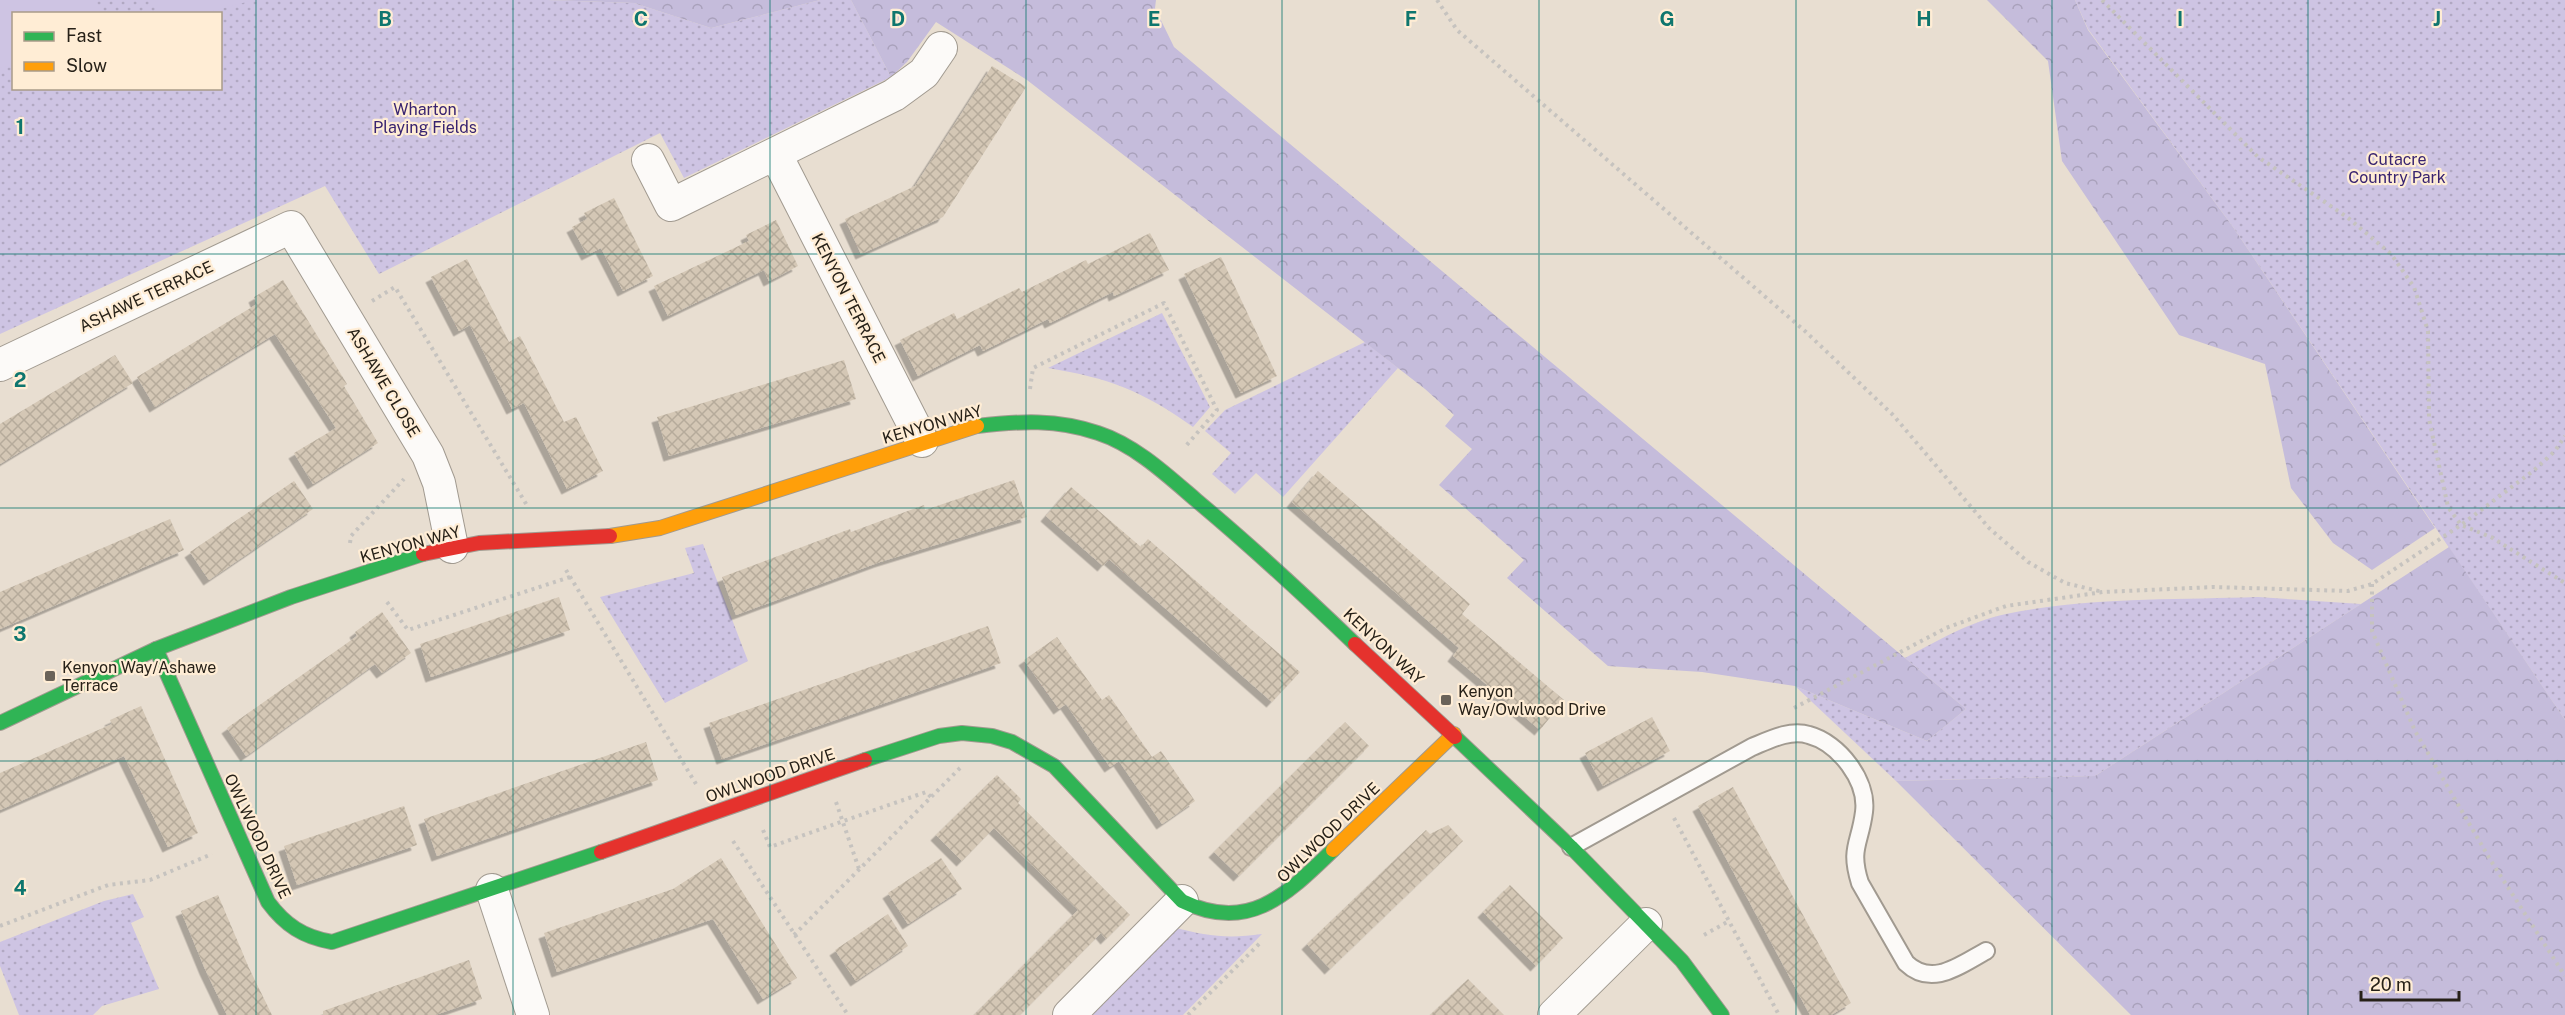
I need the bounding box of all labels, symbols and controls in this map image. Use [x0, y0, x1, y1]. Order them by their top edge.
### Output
text: B [378, 7, 392, 31]
text: C [634, 7, 648, 31]
text: D [891, 7, 905, 31]
text: E [1148, 7, 1160, 31]
text: F [1405, 7, 1417, 31]
text: G [1659, 7, 1675, 31]
text: H [1916, 7, 1932, 31]
text: I [2177, 7, 2183, 31]
text: J [2433, 7, 2441, 31]
legend [12, 12, 222, 90]
text: Fast [66, 25, 102, 46]
text: Slow [66, 55, 107, 76]
park label: Wharton Playing Fields [373, 100, 477, 137]
text: 1 [16, 115, 24, 139]
park label: Cutacre Country Park [2348, 150, 2446, 187]
street label: KENYON TERRACE [808, 230, 889, 366]
street label: ASHAWE TERRACE [76, 257, 216, 336]
street label: ASHAWE CLOSE [343, 324, 424, 441]
text: 2 [14, 368, 26, 392]
street label: KENYON WAY [880, 401, 985, 448]
street label: KENYON WAY [358, 522, 463, 567]
street label: KENYON WAY [1340, 604, 1428, 689]
text: 3 [13, 622, 27, 646]
place label: Kenyon Way/Ashawe Terrace [62, 658, 216, 695]
marker: Kenyon Way/Ashawe Terrace [43, 669, 57, 683]
place label: Kenyon Way/Owlwood Drive [1458, 682, 1606, 719]
marker: Kenyon Way/Owlwood Drive [1439, 693, 1453, 707]
street label: OWLWOOD DRIVE [703, 744, 837, 807]
street label: OWLWOOD DRIVE [220, 771, 295, 902]
street label: OWLWOOD DRIVE [1273, 778, 1384, 886]
text: 4 [13, 876, 27, 900]
scale bar [2361, 964, 2458, 1002]
text: 20 m [2370, 974, 2412, 995]

